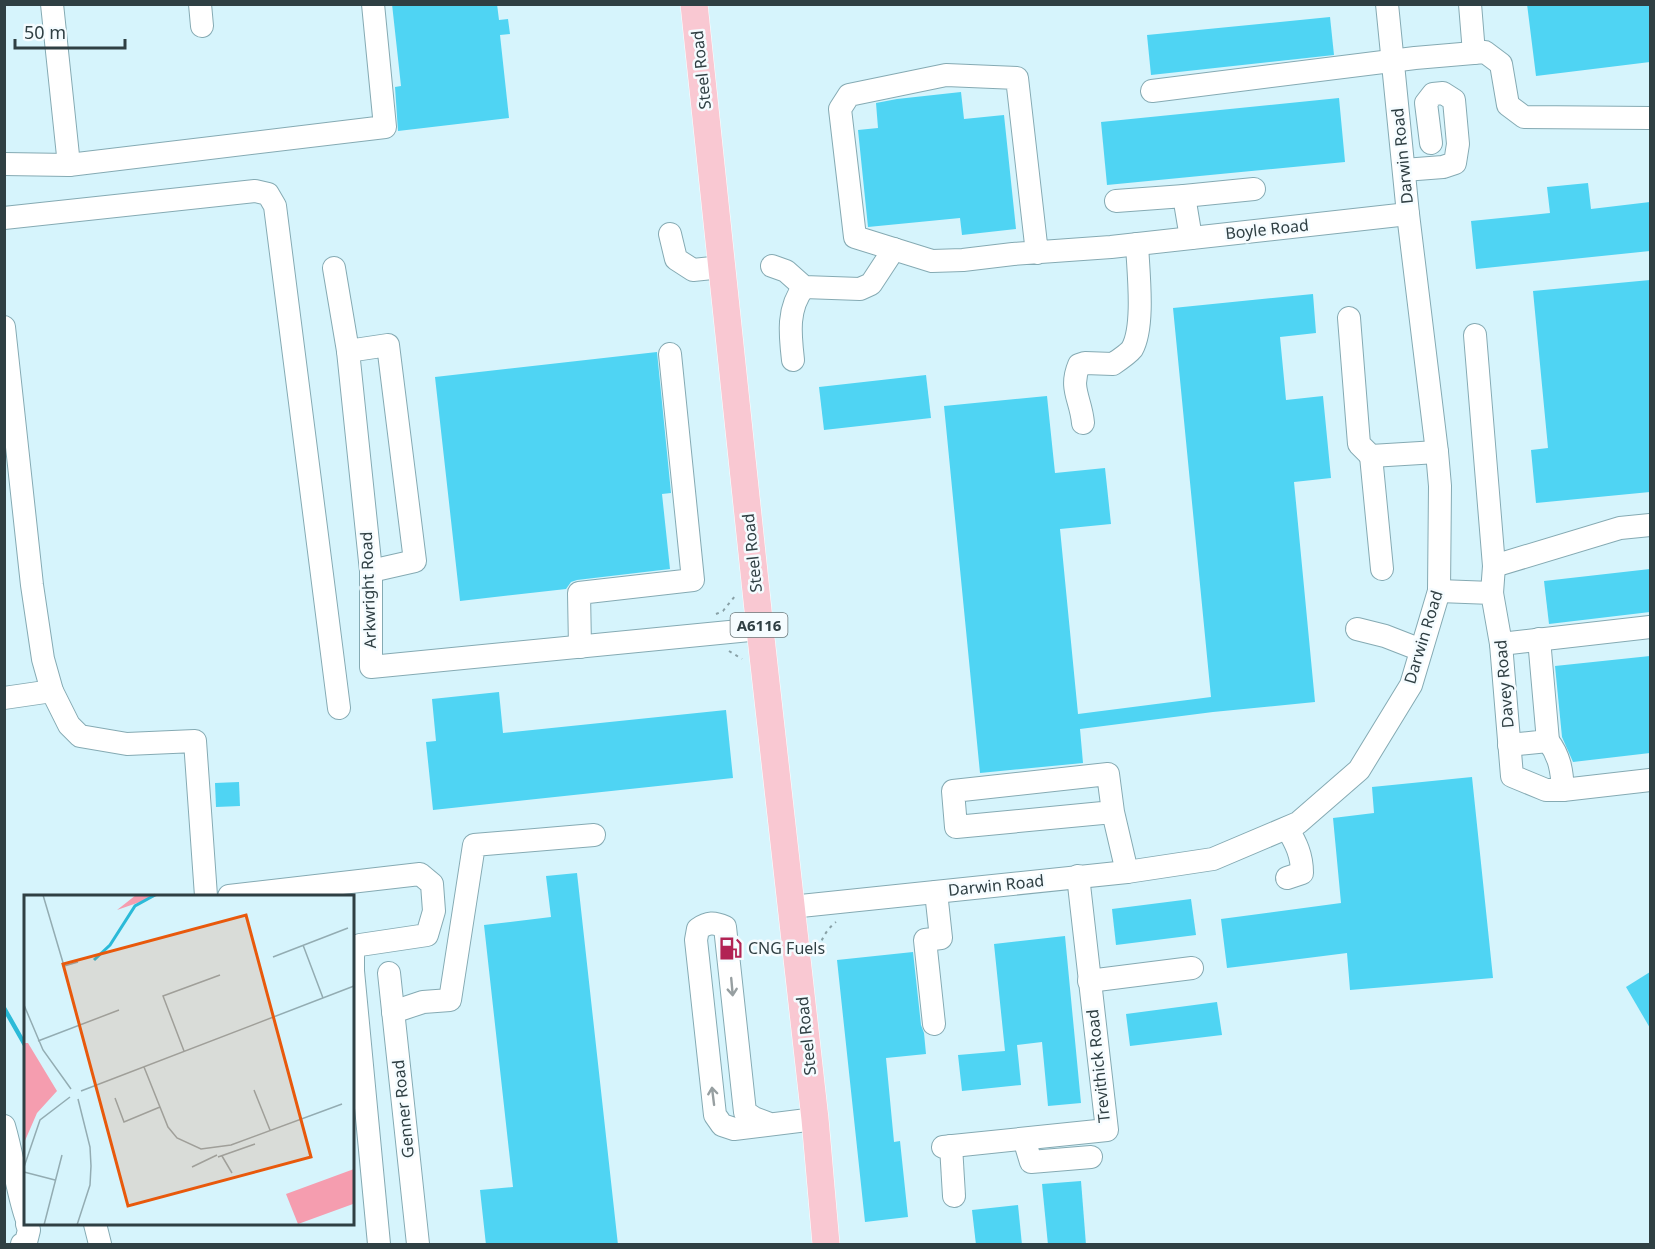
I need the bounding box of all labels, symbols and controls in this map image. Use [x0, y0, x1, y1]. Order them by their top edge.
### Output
scale bar [15, 12, 124, 50]
text: 50 m [24, 20, 66, 44]
street label: Steel Road [686, 29, 716, 111]
street label: Darwin Road [1386, 107, 1418, 205]
street label: Boyle Road [1224, 214, 1310, 244]
street label: Steel Road [737, 512, 767, 594]
street label: Arkwright Road [355, 531, 381, 649]
street label: Darwin Road [1398, 588, 1448, 686]
road number: A6116 [730, 613, 788, 637]
street label: Davey Road [1489, 639, 1519, 729]
street label: Darwin Road [947, 869, 1045, 901]
inset map [24, 895, 354, 1225]
fuel station icon: CNG Fuels [717, 935, 743, 961]
place label: CNG Fuels [748, 937, 825, 959]
one-way arrow [727, 976, 738, 996]
street label: Steel Road [791, 995, 821, 1077]
street label: Trevithick Road [1081, 1008, 1115, 1124]
street label: Genner Road [387, 1059, 419, 1159]
one-way arrow [707, 1087, 718, 1107]

